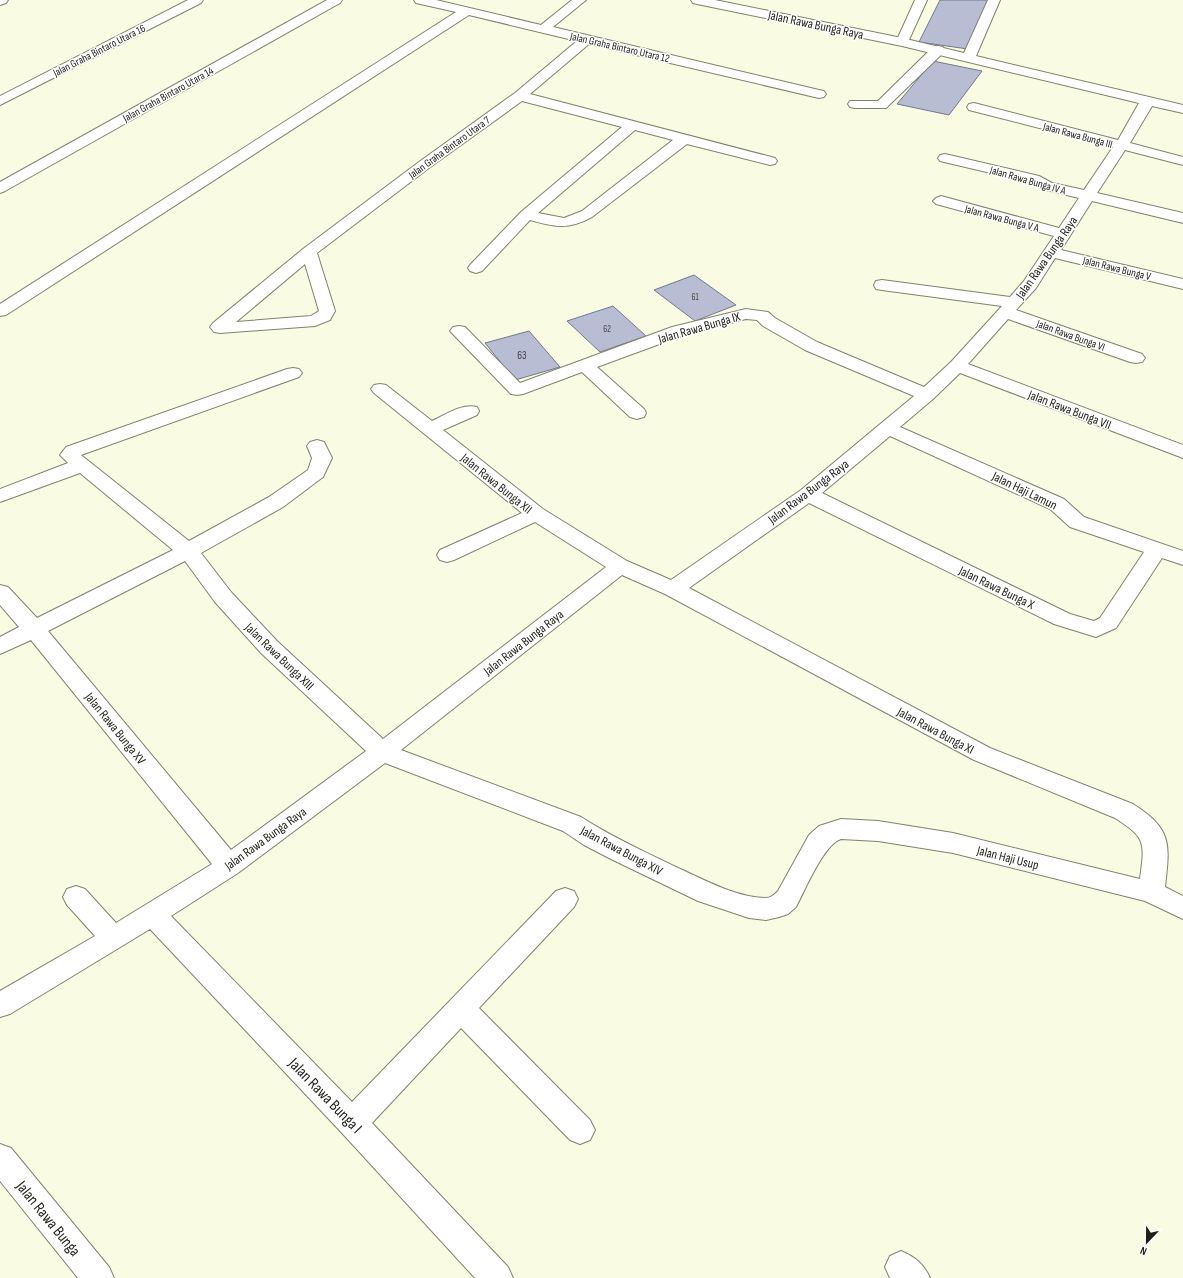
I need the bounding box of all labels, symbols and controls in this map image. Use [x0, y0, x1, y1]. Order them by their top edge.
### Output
street label: Jalan Rawa Bunga Raya [766, 7, 865, 43]
street label: Jalan Graha Bintaro Utara 16 [50, 21, 148, 80]
street label: Jalan Graha Bintaro Utara 12 [568, 29, 671, 65]
street label: Jalan Graha Bintaro Utara 14 [120, 64, 216, 125]
street label: Jalan Graha Bintaro Utara 7 [405, 113, 493, 182]
street label: Jalan Rawa Bunga III [1041, 120, 1114, 151]
street label: Jalan Rawa Bunga IV A [987, 163, 1068, 198]
street label: Jalan Rawa Bunga V A [962, 202, 1041, 235]
street label: Jalan Rawa Bunga Raya [1012, 213, 1081, 303]
street label: Jalan Rawa Bunga V [1080, 253, 1152, 283]
house number: 61 [691, 292, 699, 303]
street label: Jalan Rawa Bunga IX [655, 308, 743, 348]
street label: Jalan Rawa Bunga VI [1034, 317, 1107, 354]
house number: 62 [603, 324, 611, 335]
house number: 63 [517, 349, 527, 362]
street label: Jalan Rawa Bunga VII [1025, 386, 1113, 433]
street label: Jalan Rawa Bunga XII [457, 449, 535, 517]
street label: Jalan Rawa Bunga Raya [764, 456, 852, 528]
street label: Jalan Haji Lamun [989, 468, 1060, 514]
street label: Jalan Rawa Bunga X [955, 562, 1037, 613]
street label: Jalan Rawa Bunga Raya [480, 607, 567, 680]
street label: Jalan Rawa Bunga XIII [241, 619, 317, 694]
street label: Jalan Rawa Bunga XV [81, 689, 149, 768]
street label: Jalan Rawa Bunga XI [894, 703, 977, 758]
street label: Jalan Rawa Bunga Raya [221, 804, 310, 874]
street label: Jalan Rawa Bunga XIV [577, 822, 665, 879]
street label: Jalan Haji Usup [974, 842, 1040, 873]
street label: Jalan Rawa Bunga I [284, 1054, 366, 1138]
street label: Jalan Rawa Bunga [11, 1177, 84, 1261]
north arrow [1127, 1222, 1167, 1262]
text: N [1138, 1244, 1149, 1258]

